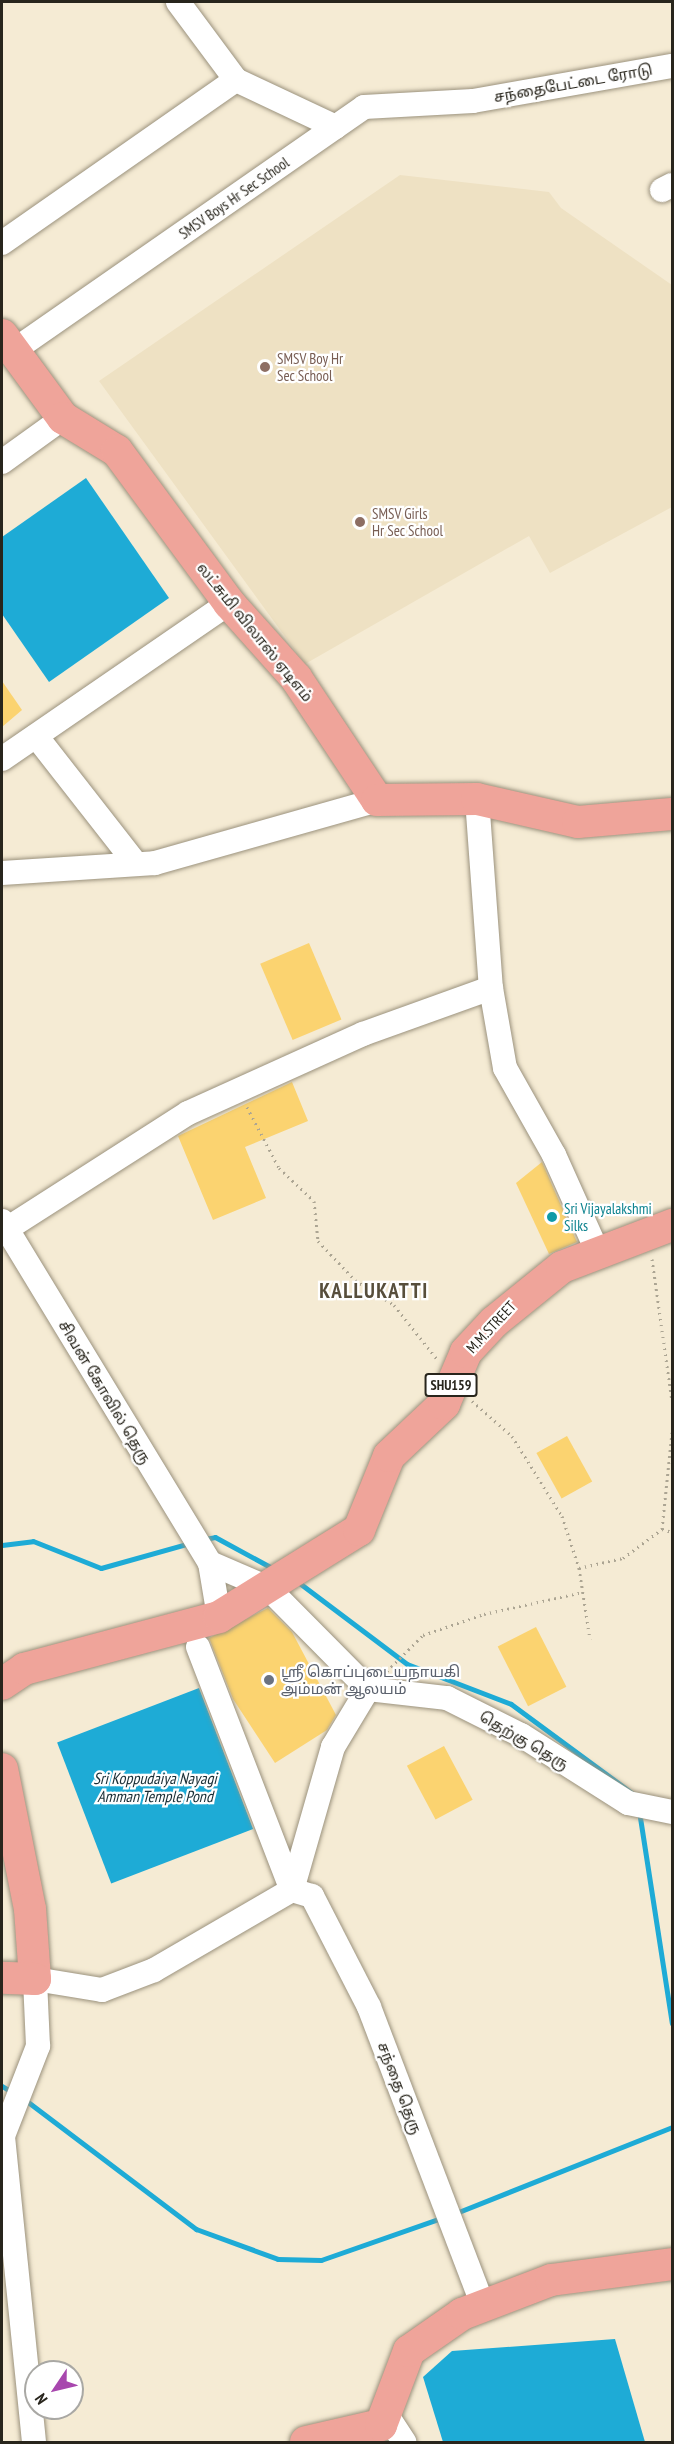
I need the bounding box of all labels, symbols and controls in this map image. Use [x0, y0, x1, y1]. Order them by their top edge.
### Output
street label: சந்தைபேட்டை ரோடு [492, 60, 654, 106]
street label: SMSV Boys Hr Sec School [175, 153, 293, 243]
place label: SMSV Boy Hr Sec School [277, 349, 344, 384]
marker: SMSV Boy Hr Sec School [258, 360, 272, 374]
place label: SMSV Girls Hr Sec School [372, 504, 443, 539]
marker: SMSV Girls Hr Sec School [353, 515, 367, 529]
street label: லட்சுமி விலாஸ் ஏடிஎம் [193, 559, 317, 705]
place label: Sri Vijayalakshmi Silks [564, 1199, 652, 1234]
marker: Sri Vijayalakshmi Silks [545, 1210, 559, 1224]
district label: KALLUKATTI [319, 1278, 429, 1304]
street label: M.M.STREET [462, 1297, 520, 1357]
street label: சிவன் கோவில் தெரு [55, 1317, 155, 1467]
road number: SHU159 [424, 1374, 478, 1396]
place label: ஸ்ரீ கொப்புடையநாயகி அம்மன் ஆலயம் [281, 1662, 460, 1697]
marker: ஸ்ரீ கொப்புடையநாயகி அம்மன் ஆலயம் [262, 1673, 276, 1687]
street label: தெற்கு தெரு [476, 1707, 572, 1773]
water label: Sri Koppudaiya Nayagi Amman Temple Pond [93, 1768, 217, 1806]
street label: சந்தை தெரு [374, 2039, 426, 2137]
north arrow [24, 2360, 84, 2420]
text: N [30, 2390, 52, 2408]

